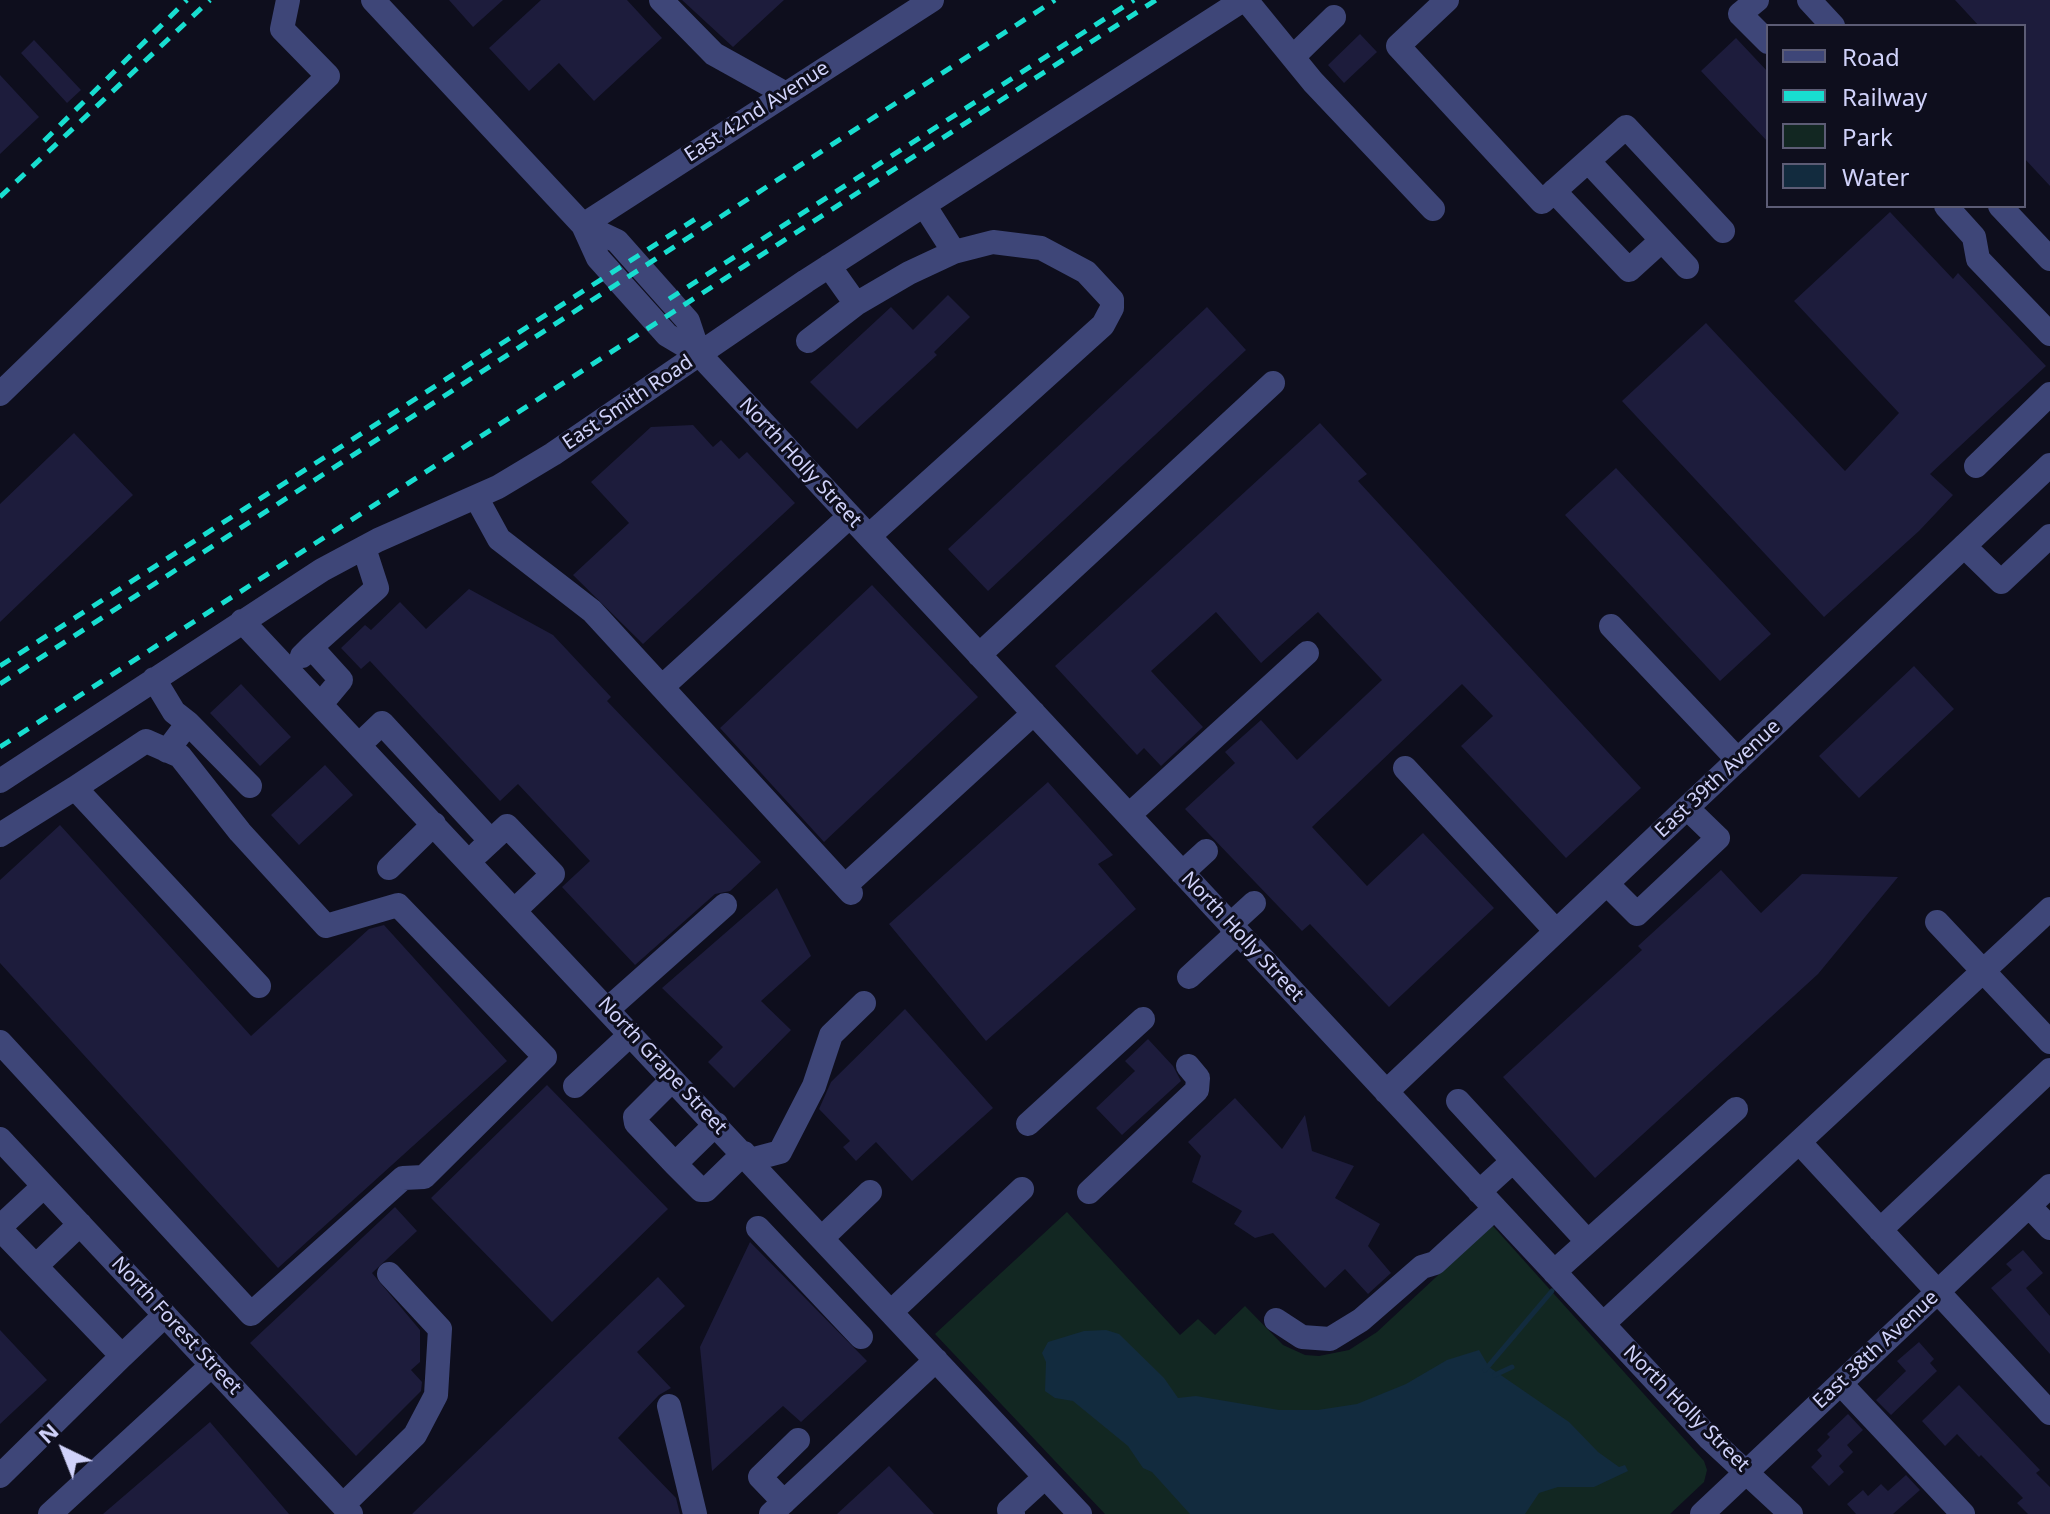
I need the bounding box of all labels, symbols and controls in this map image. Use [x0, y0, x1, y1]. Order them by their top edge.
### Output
legend [1766, 24, 2026, 208]
text: Road [1842, 40, 1900, 73]
street label: East 42nd Avenue [680, 56, 834, 168]
text: Railway [1842, 80, 1927, 113]
text: Park [1842, 120, 1893, 153]
text: Water [1842, 160, 1909, 193]
street label: East Smith Road [558, 351, 698, 455]
street label: North Holly Street [734, 393, 866, 533]
street label: East 39th Avenue [1650, 715, 1786, 843]
street label: North Holly Street [1176, 867, 1308, 1007]
street label: North Grape Street [592, 993, 732, 1139]
street label: North Forest Street [106, 1252, 246, 1400]
street label: East 38th Avenue [1808, 1286, 1944, 1414]
street label: North Holly Street [1618, 1341, 1754, 1477]
north arrow [24, 1410, 104, 1490]
text: N [31, 1415, 64, 1450]

